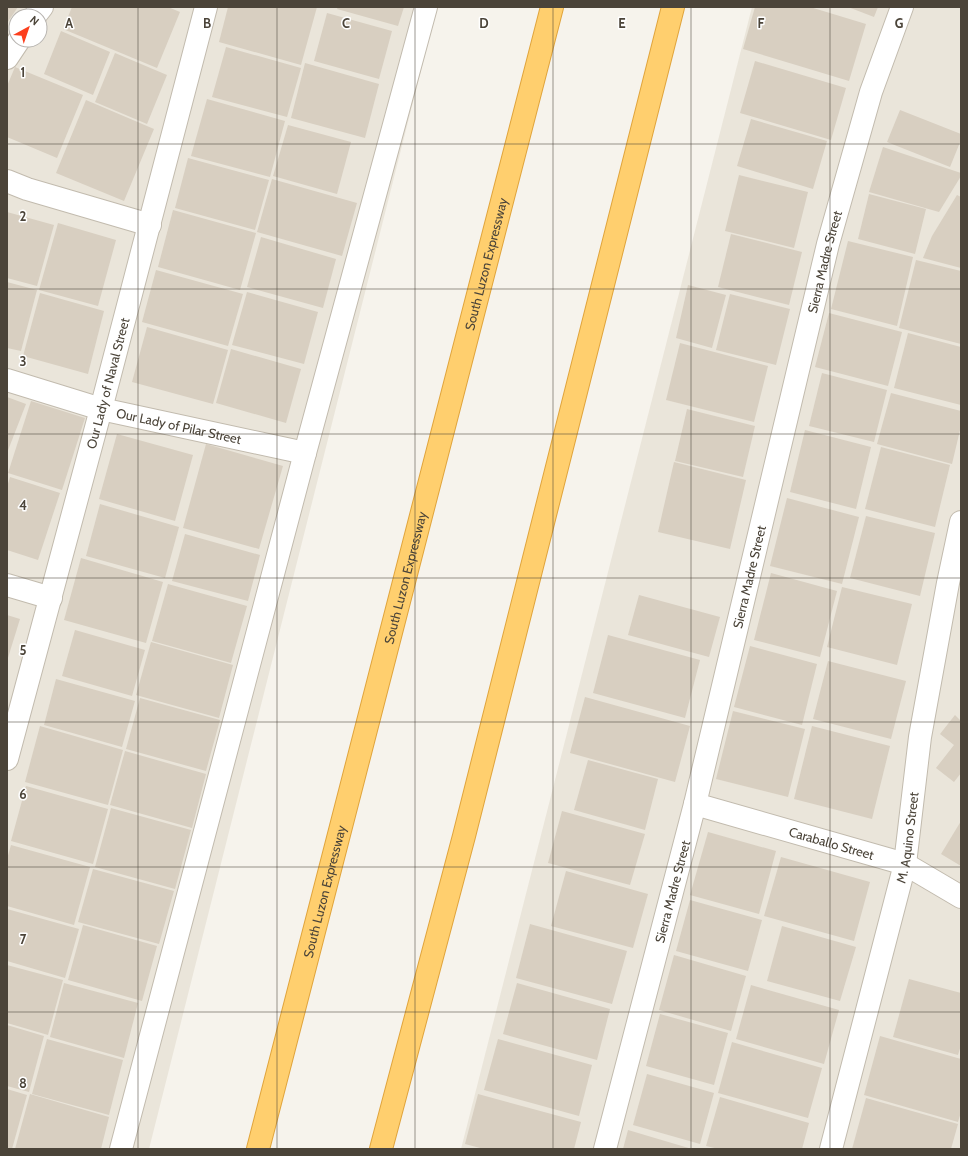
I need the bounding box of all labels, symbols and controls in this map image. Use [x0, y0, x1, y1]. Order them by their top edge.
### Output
north arrow [8, 8, 48, 48]
text: N [27, 12, 42, 28]
text: A [65, 15, 74, 31]
text: B [203, 15, 211, 31]
text: C [342, 15, 350, 31]
text: D [479, 15, 489, 31]
text: E [618, 15, 626, 31]
text: F [758, 15, 765, 31]
text: G [895, 15, 904, 31]
text: 1 [21, 64, 25, 80]
street label: South Luzon Expressway [461, 195, 511, 332]
text: 2 [20, 208, 27, 224]
street label: Sierra Madre Street [804, 208, 845, 315]
street label: Our Lady of Naval Street [83, 315, 133, 450]
text: 3 [19, 353, 27, 369]
street label: Our Lady of Pilar Street [115, 405, 243, 447]
text: 4 [19, 497, 27, 513]
street label: South Luzon Expressway [380, 509, 430, 646]
street label: Sierra Madre Street [729, 523, 769, 630]
text: 5 [20, 642, 27, 658]
text: 6 [19, 786, 27, 802]
street label: M. Aquino Street [892, 791, 922, 885]
street label: South Luzon Expressway [300, 823, 349, 959]
street label: Caraballo Street [787, 823, 876, 863]
street label: Sierra Madre Street [651, 838, 693, 945]
text: 7 [20, 931, 27, 947]
text: 8 [19, 1075, 27, 1091]

